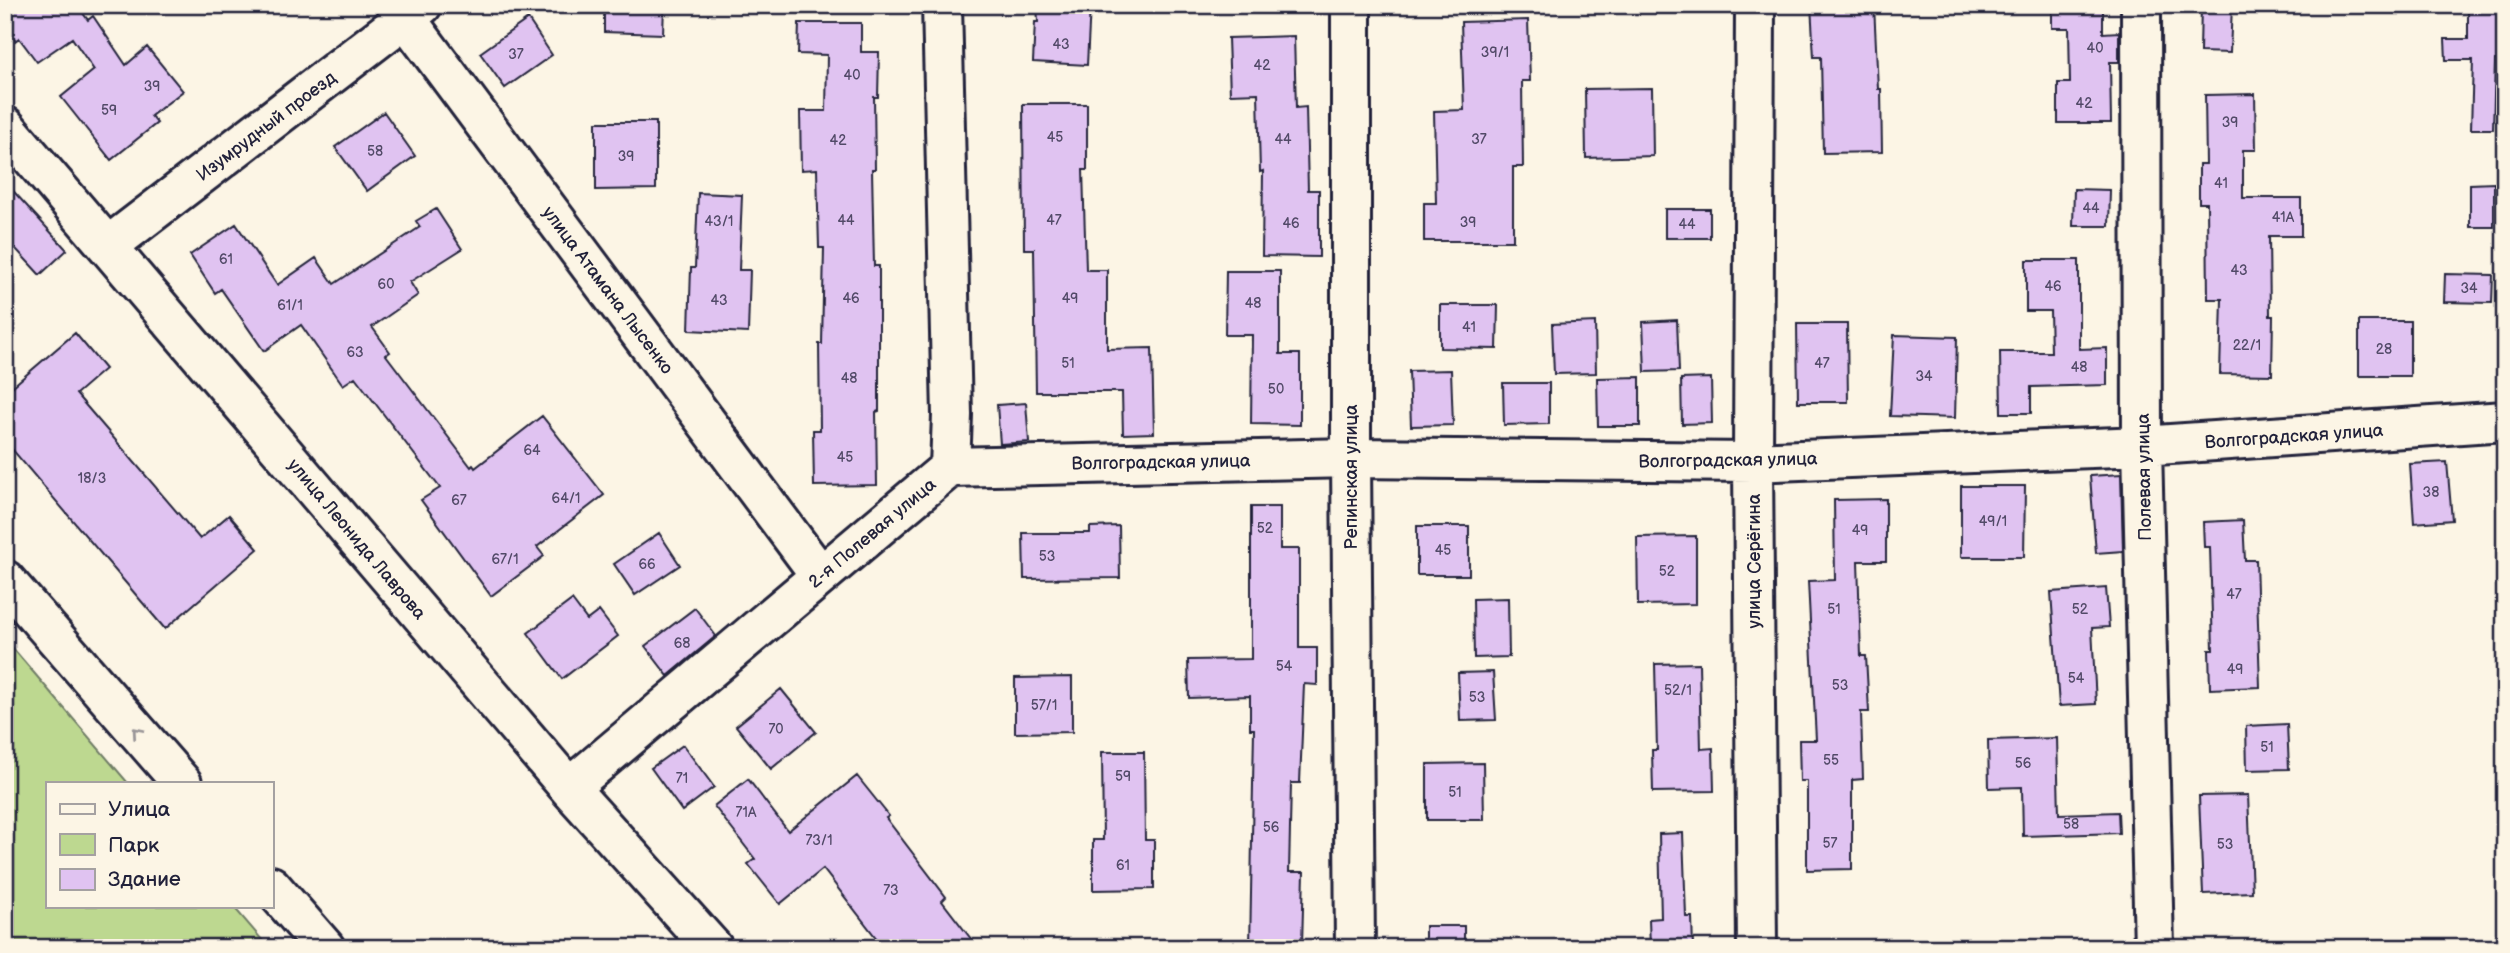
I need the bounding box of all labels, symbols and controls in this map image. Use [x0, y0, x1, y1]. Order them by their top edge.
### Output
house number: 43 [1052, 36, 1070, 53]
house number: 40 [2087, 40, 2103, 57]
house number: 39/1 [1481, 44, 1509, 61]
house number: 37 [508, 46, 524, 63]
house number: 42 [1254, 57, 1271, 74]
street label: Изумрудный проезд [192, 67, 340, 186]
house number: 40 [844, 67, 860, 84]
house number: 39 [144, 78, 160, 95]
house number: 42 [2076, 95, 2093, 112]
house number: 59 [101, 102, 117, 119]
house number: 39 [2222, 114, 2238, 131]
house number: 45 [1047, 129, 1063, 146]
house number: 44 [1274, 131, 1292, 148]
house number: 37 [1471, 131, 1487, 148]
house number: 42 [830, 132, 847, 149]
house number: 58 [367, 143, 383, 160]
house number: 39 [618, 148, 634, 165]
house number: 41 [2214, 175, 2228, 192]
house number: 44 [2082, 200, 2100, 217]
street label: улица Атамана Лысенко [538, 202, 678, 378]
house number: 41А [2272, 209, 2295, 226]
house number: 44 [837, 212, 855, 229]
house number: 47 [1046, 212, 1062, 229]
house number: 43/1 [705, 213, 733, 230]
house number: 39 [1460, 214, 1476, 231]
house number: 46 [1282, 215, 1300, 232]
house number: 44 [1678, 216, 1696, 233]
house number: 61 [219, 251, 233, 268]
house number: 43 [2230, 262, 2248, 279]
house number: 60 [378, 276, 394, 293]
house number: 46 [2044, 278, 2062, 295]
house number: 34 [2460, 280, 2478, 297]
house number: 46 [842, 290, 860, 307]
house number: 49 [1062, 290, 1078, 307]
house number: 43 [710, 292, 728, 309]
house number: 48 [1245, 295, 1261, 312]
house number: 61/1 [277, 297, 303, 314]
house number: 41 [1462, 319, 1476, 336]
house number: 22/1 [2233, 337, 2261, 354]
house number: 28 [2376, 341, 2392, 358]
house number: 63 [346, 344, 364, 361]
house number: 51 [1061, 355, 1075, 372]
house number: 47 [1814, 355, 1830, 372]
house number: 48 [2071, 359, 2087, 376]
house number: 34 [1915, 368, 1933, 385]
house number: 48 [841, 370, 857, 387]
house number: 50 [1268, 381, 1284, 398]
street label: Репинская улица [1341, 404, 1362, 550]
street label: Полевая улица [2133, 413, 2156, 541]
street label: Волгоградская улица [2204, 420, 2384, 453]
house number: 64 [523, 442, 541, 459]
street label: Волгоградская улица [1638, 448, 1818, 473]
house number: 45 [837, 449, 853, 466]
street label: Волгоградская улица [1071, 450, 1251, 475]
street label: улица Леонида Лаврова [283, 455, 430, 624]
house number: 18/3 [78, 470, 106, 487]
street label: 2-я Полевая улица [804, 474, 941, 593]
house number: 38 [2423, 484, 2439, 501]
house number: 64/1 [552, 490, 580, 507]
house number: 67 [451, 492, 467, 509]
street label: улица Серёгина [1744, 493, 1765, 628]
house number: 49/1 [1979, 513, 2007, 530]
house number: 52 [1257, 520, 1274, 537]
house number: 49 [1852, 522, 1868, 539]
house number: 45 [1435, 542, 1451, 559]
house number: 53 [1039, 548, 1055, 565]
house number: 67/1 [491, 551, 519, 568]
house number: 66 [638, 556, 656, 573]
house number: 52 [1659, 563, 1676, 580]
house number: 47 [2226, 586, 2242, 603]
house number: 51 [1827, 601, 1841, 618]
house number: 52 [2072, 601, 2089, 618]
house number: 68 [674, 635, 690, 652]
house number: 54 [1276, 658, 1293, 675]
house number: 49 [2227, 661, 2243, 678]
house number: 54 [2068, 670, 2085, 687]
house number: 53 [1832, 677, 1848, 694]
house number: 52/1 [1664, 682, 1692, 699]
house number: 53 [1469, 689, 1485, 706]
house number: 57/1 [1031, 697, 1057, 714]
house number: 70 [768, 721, 784, 738]
one-way arrow [133, 727, 145, 740]
house number: 51 [2260, 739, 2274, 756]
house number: 55 [1823, 752, 1839, 769]
house number: 56 [2015, 755, 2032, 772]
house number: 59 [1115, 768, 1131, 785]
house number: 71 [676, 770, 688, 787]
legend [46, 782, 273, 908]
house number: 51 [1448, 784, 1462, 801]
text: Улица [108, 797, 171, 822]
house number: 71А [736, 804, 757, 821]
house number: 58 [2063, 816, 2079, 833]
house number: 56 [1263, 819, 1280, 836]
house number: 73/1 [805, 832, 833, 849]
text: Парк [108, 833, 159, 858]
house number: 57 [1823, 835, 1838, 852]
house number: 53 [2217, 836, 2233, 853]
house number: 61 [1116, 857, 1130, 874]
text: Здание [108, 867, 181, 892]
house number: 73 [883, 882, 899, 899]

